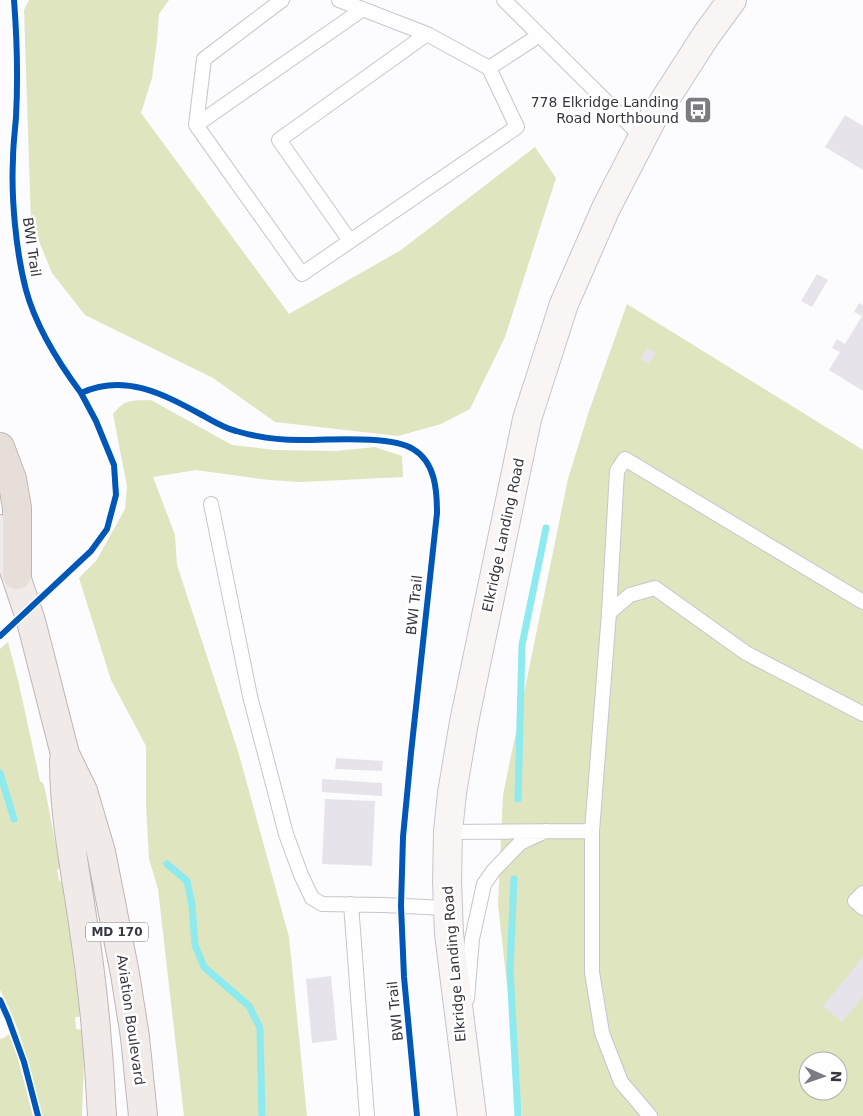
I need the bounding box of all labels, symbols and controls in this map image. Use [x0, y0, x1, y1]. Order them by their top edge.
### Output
place label: 778 Elkridge Landing Road Northbound [531, 94, 679, 126]
bus stop icon: 778 Elkridge Landing Road Northbound [683, 95, 713, 125]
street label: BWI Trail [20, 216, 44, 278]
street label: Elkridge Landing Road [479, 457, 527, 613]
street label: BWI Trail [403, 574, 425, 636]
street label: Elkridge Landing Road [439, 885, 469, 1043]
road number: MD 170 [86, 922, 148, 942]
street label: Aviation Boulevard [114, 954, 148, 1086]
street label: BWI Trail [384, 980, 406, 1042]
north arrow [798, 1051, 848, 1101]
text: N [828, 1070, 844, 1083]

